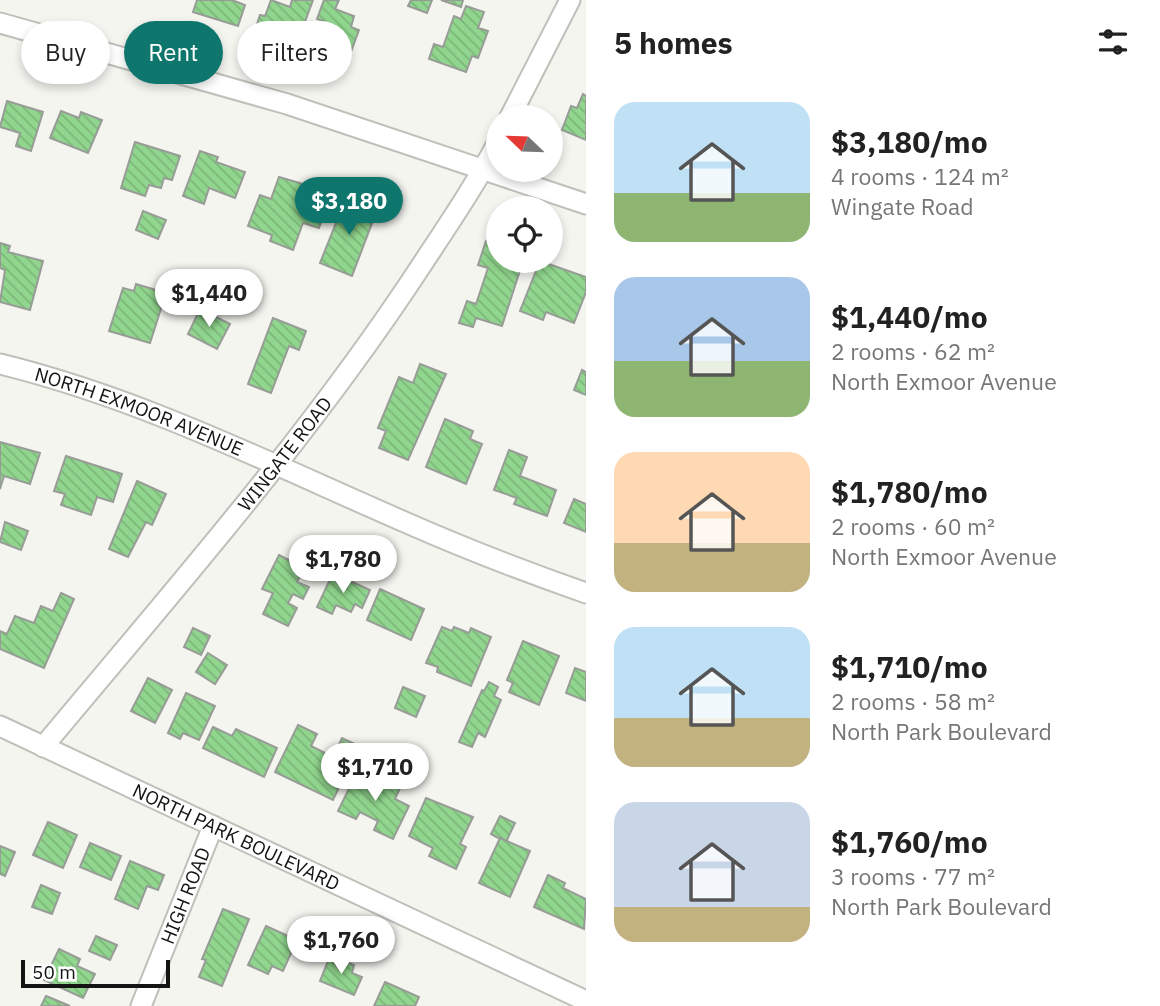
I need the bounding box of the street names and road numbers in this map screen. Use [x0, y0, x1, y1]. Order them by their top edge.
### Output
street label: NORTH EXMOOR AVENUE [32, 362, 247, 461]
street label: WINGATE ROAD [232, 392, 337, 516]
street label: NORTH PARK BOULEVARD [129, 778, 344, 896]
street label: HIGH ROAD [155, 844, 215, 947]

